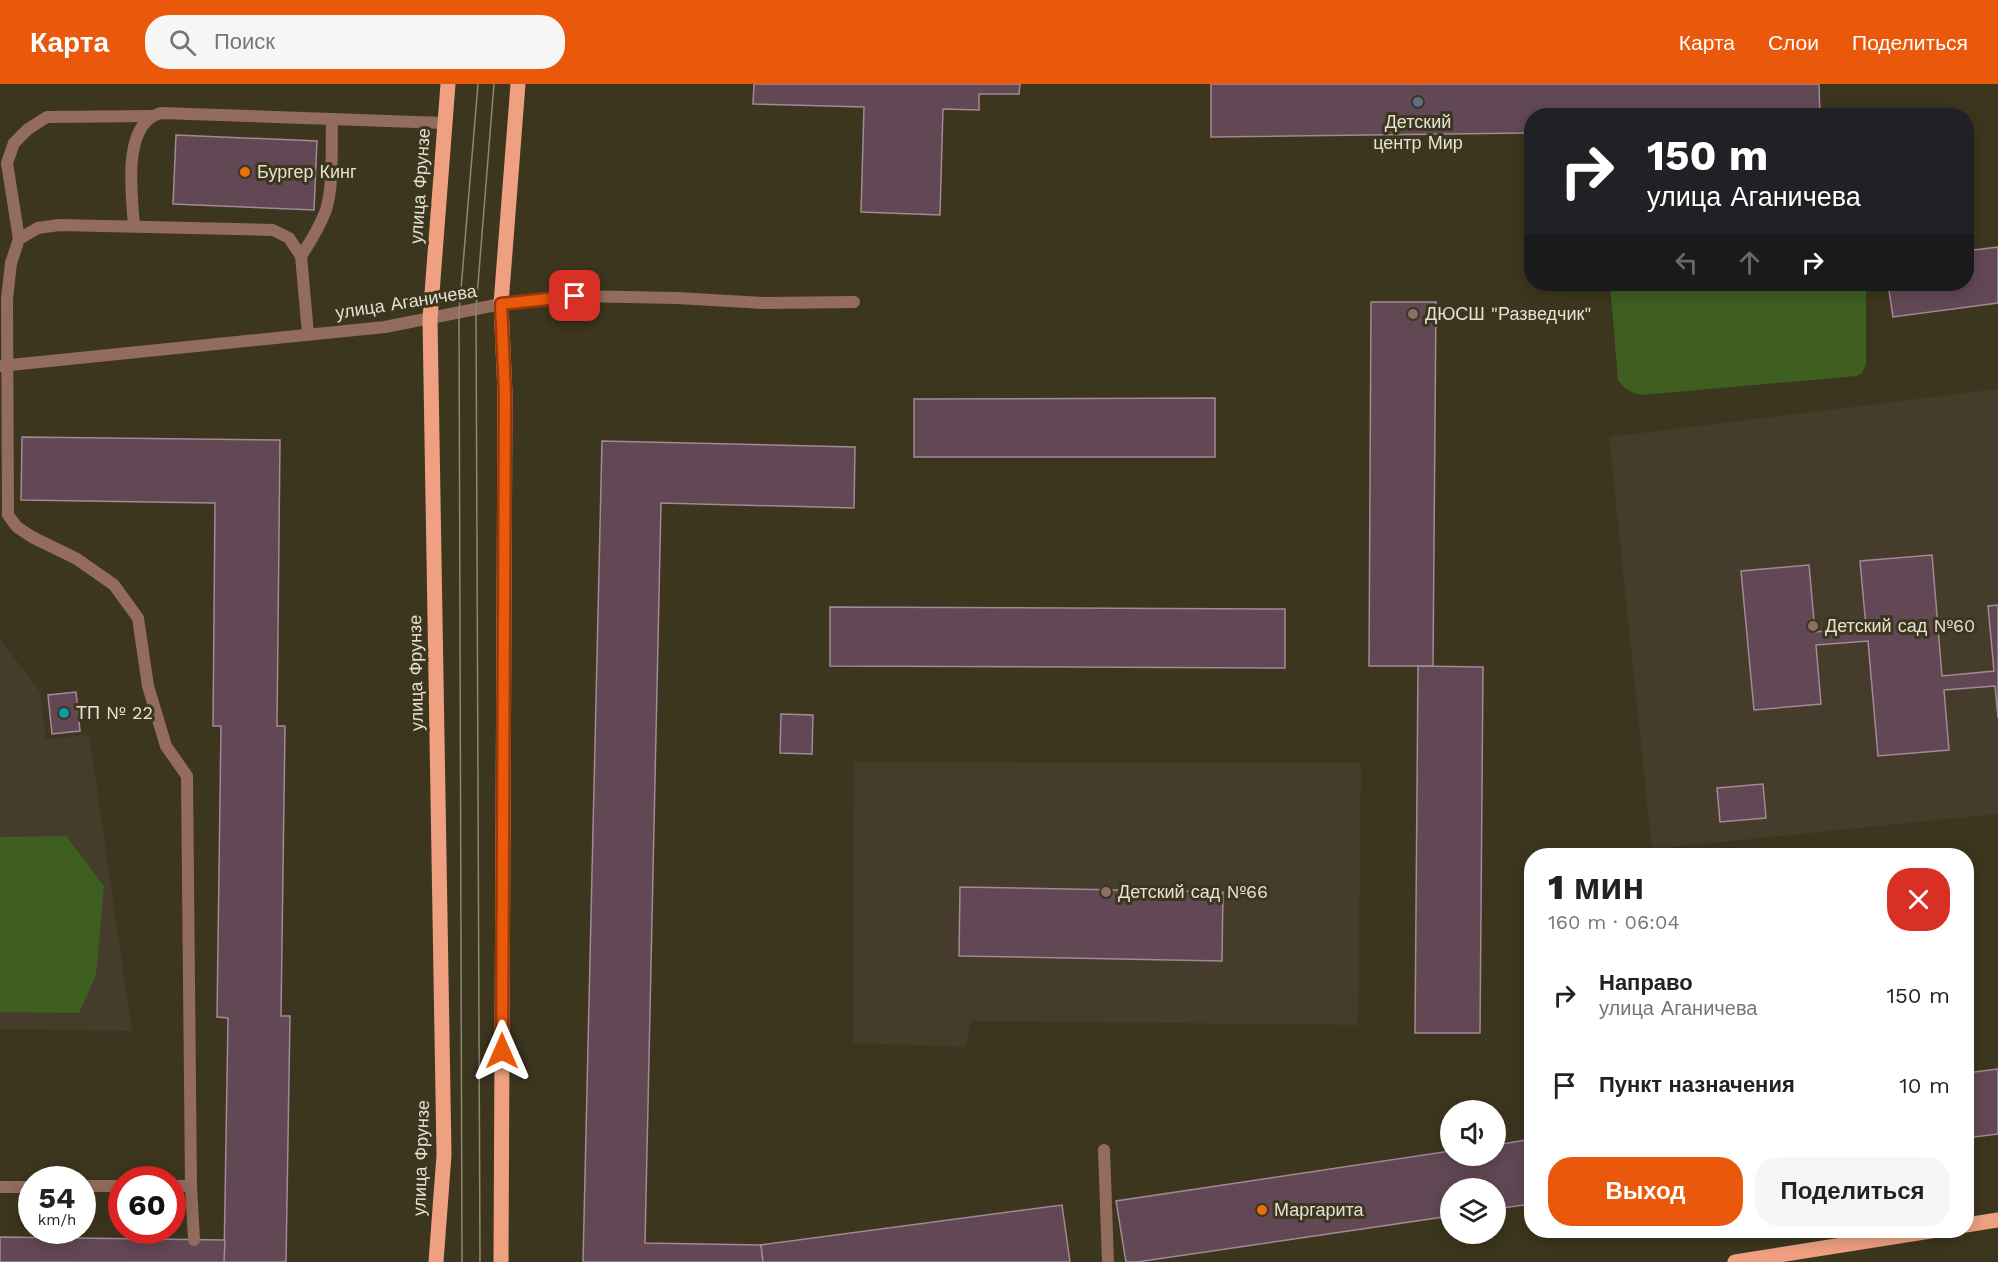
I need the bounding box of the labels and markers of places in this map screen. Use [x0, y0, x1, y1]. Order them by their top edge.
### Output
marker: Детский центр Мир [1411, 95, 1425, 109]
place label: Детский центр Мир [1373, 111, 1463, 153]
place label: Бургер Кинг [257, 161, 357, 182]
marker: Бургер Кинг [238, 165, 252, 179]
pin [549, 270, 600, 321]
place label: ДЮСШ "Разведчик" [1425, 303, 1592, 324]
marker: ДЮСШ "Разведчик" [1406, 307, 1420, 321]
place label: Детский сад №60 [1825, 615, 1975, 636]
marker: Детский сад №60 [1806, 619, 1820, 633]
place label: ТП № 22 [76, 702, 153, 723]
marker: ТП № 22 [57, 706, 71, 720]
place label: Детский сад №66 [1118, 881, 1268, 902]
marker: Детский сад №66 [1099, 885, 1113, 899]
place label: Маргарита [1274, 1199, 1365, 1220]
marker: Маргарита [1255, 1203, 1269, 1217]

